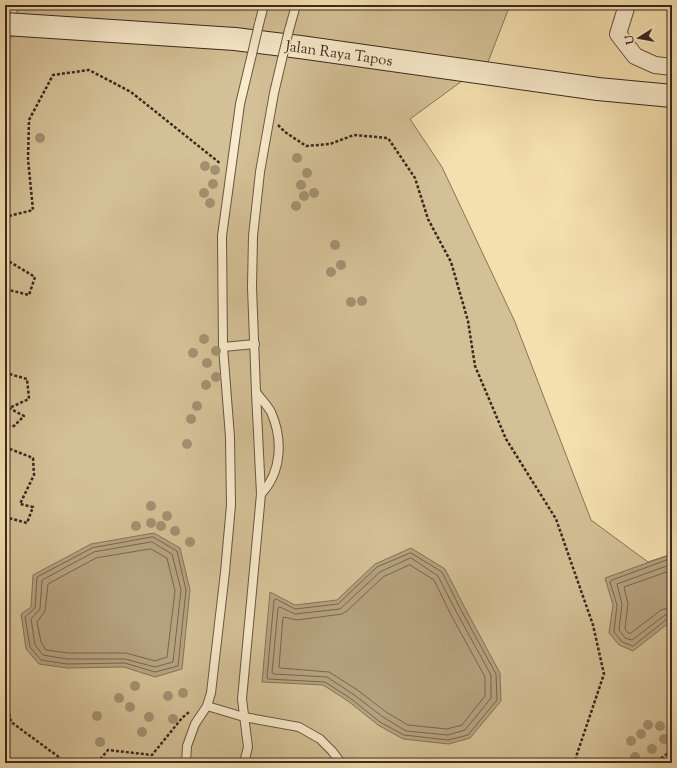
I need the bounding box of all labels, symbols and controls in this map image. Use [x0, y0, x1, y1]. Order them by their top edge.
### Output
north arrow [619, 18, 659, 58]
text: U [621, 34, 639, 47]
street label: Jalan Raya Tapos [283, 36, 394, 72]

